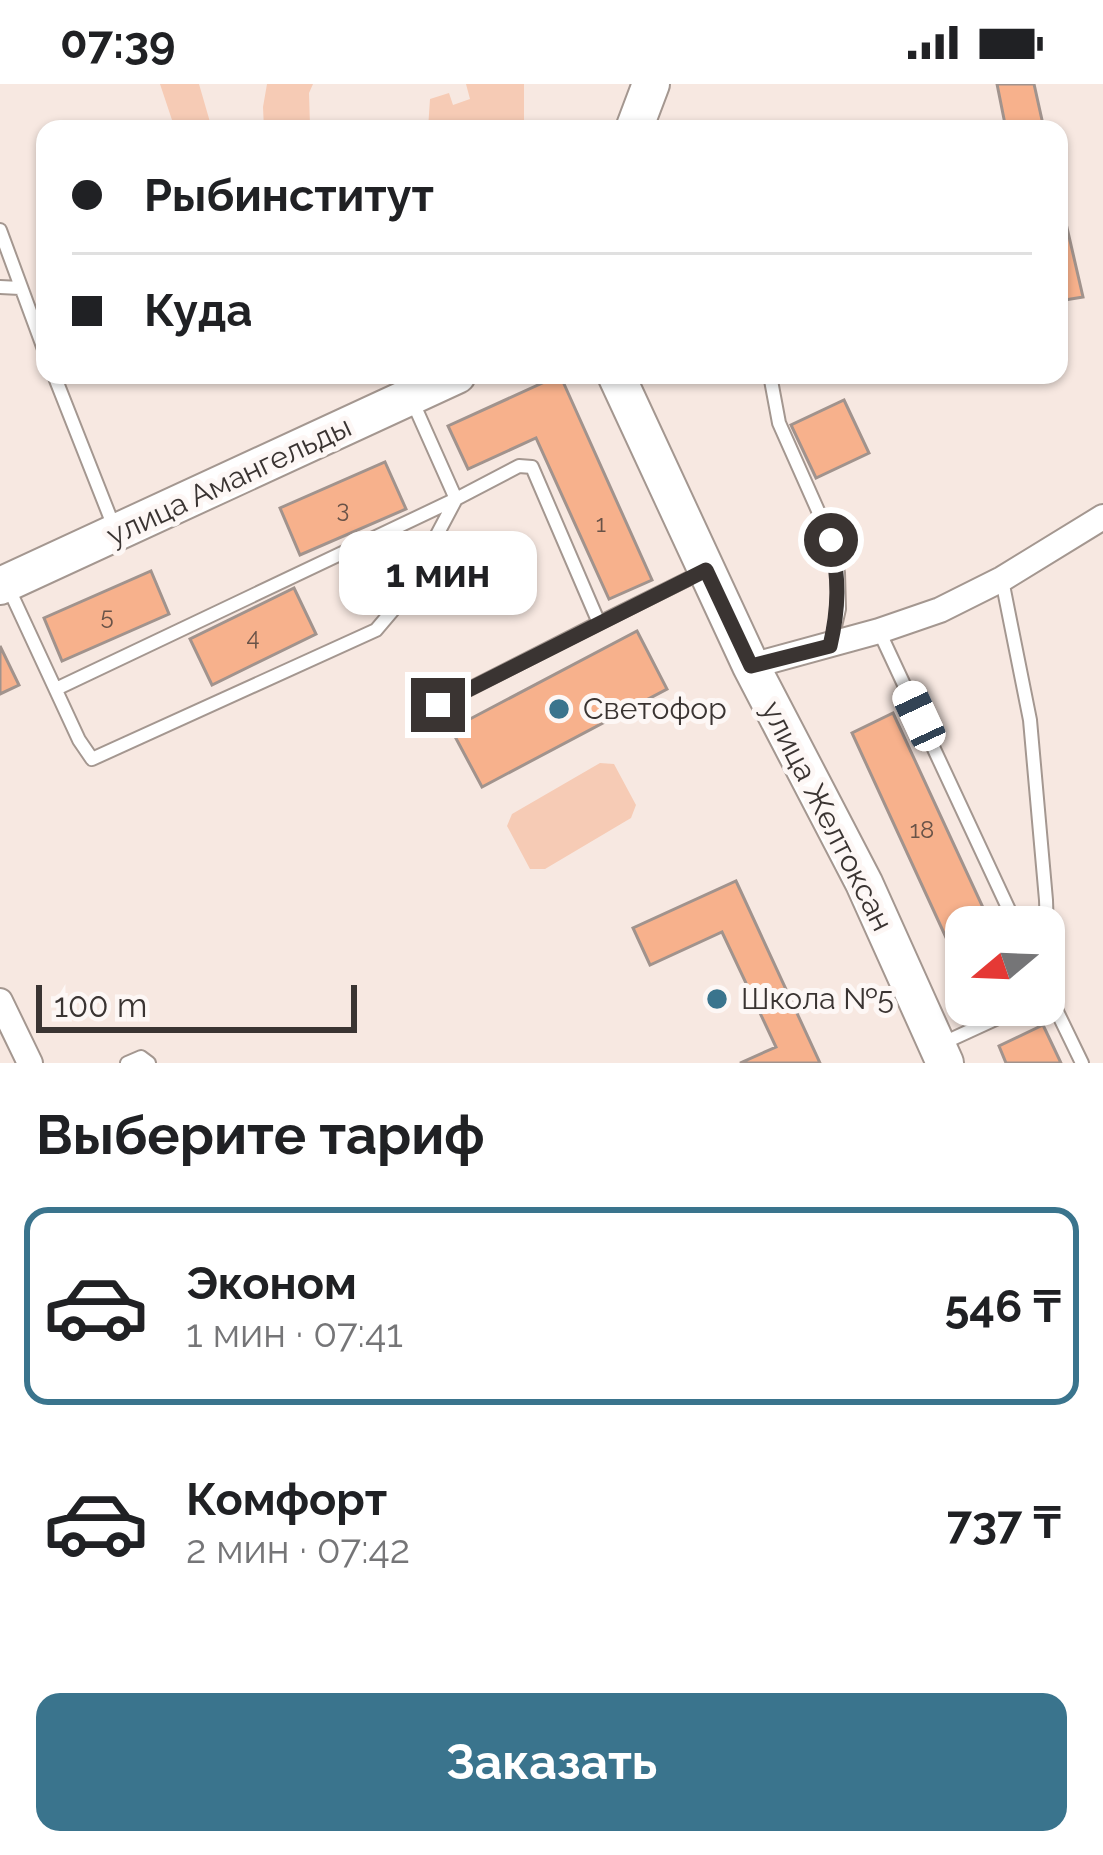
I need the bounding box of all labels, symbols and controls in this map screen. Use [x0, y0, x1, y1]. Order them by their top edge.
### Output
text: 07:39 [60, 16, 176, 69]
text: Рыбинститут [144, 169, 434, 222]
text: Куда [144, 284, 252, 337]
street label: улица Амангельды [101, 408, 357, 553]
house number: 3 [337, 494, 349, 523]
house number: 1 [596, 509, 606, 538]
route start [804, 513, 858, 567]
callout: 1 мин [339, 531, 537, 615]
text: 1 мин [386, 550, 490, 596]
house number: 5 [100, 601, 114, 630]
house number: 4 [246, 622, 260, 651]
car [887, 676, 951, 756]
route end [411, 678, 465, 732]
place label: Светофор [583, 691, 727, 726]
street label: улица Желтоксан [754, 695, 900, 936]
marker: Светофор [546, 696, 572, 722]
house number: 18 [910, 815, 934, 844]
north arrow [945, 906, 1065, 1026]
map controls [945, 906, 1065, 1026]
scale bar [36, 979, 357, 1032]
place label: Школа №5 [741, 981, 894, 1016]
text: 100 m [54, 986, 147, 1025]
marker: Школа №5 [704, 986, 730, 1012]
text: Выберите тариф [36, 1103, 484, 1167]
icon: car [42, 1252, 150, 1360]
text: Эконом [186, 1257, 357, 1310]
text: 546 ₸ [944, 1280, 1061, 1333]
text: 1 мин · 07:41 [186, 1310, 403, 1356]
icon: car [42, 1468, 150, 1576]
text: Комфорт [186, 1473, 387, 1526]
text: 737 ₸ [947, 1496, 1061, 1549]
text: 2 мин · 07:42 [186, 1526, 410, 1572]
button: Заказать [36, 1693, 1067, 1831]

